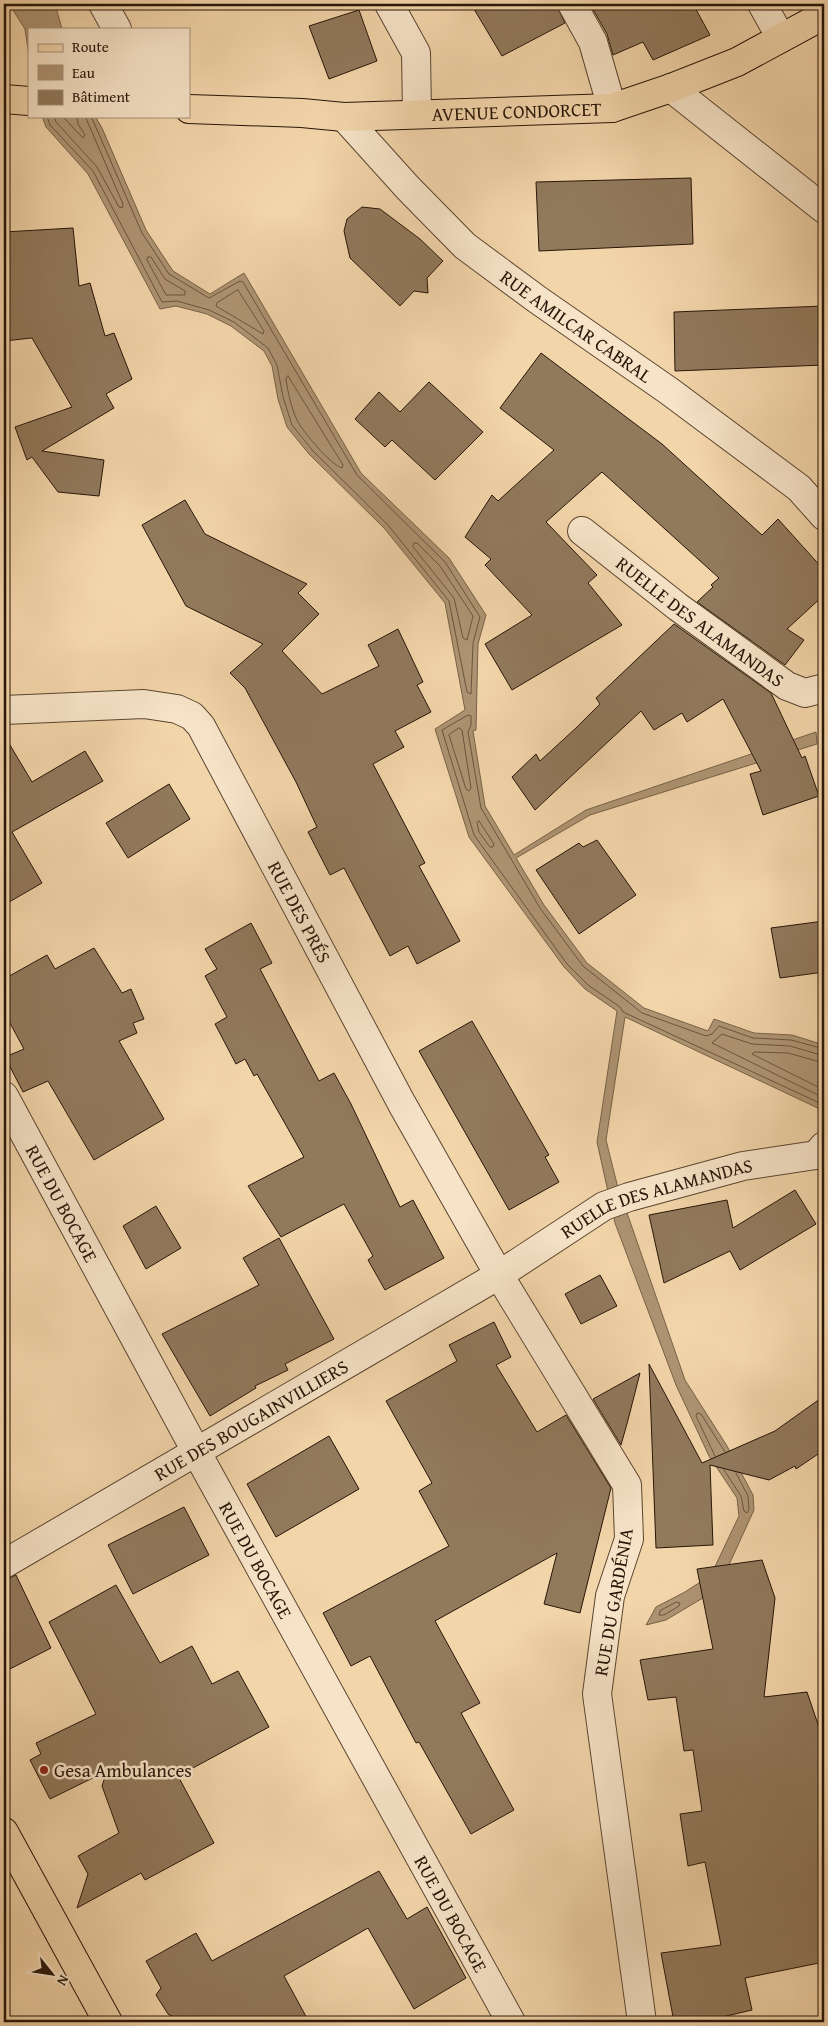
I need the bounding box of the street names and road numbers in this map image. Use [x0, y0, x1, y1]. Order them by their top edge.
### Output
street label: AVENUE CONDORCET [431, 94, 602, 128]
street label: RUE AMILCAR CABRAL [495, 263, 658, 389]
street label: RUELLE DES ALAMANDAS [610, 549, 790, 694]
street label: RUE DES PRÉS [261, 856, 338, 968]
street label: RUE DU BOCAGE [19, 1140, 105, 1267]
street label: RUELLE DES ALAMANDAS [555, 1151, 754, 1245]
street label: RUE DES BOUGAINVILLIERS [149, 1352, 353, 1487]
street label: RUE DU BOCAGE [212, 1496, 300, 1624]
street label: RUE DU GARDÉNIA [586, 1525, 640, 1678]
street label: RUE DU BOCAGE [408, 1850, 495, 1978]

